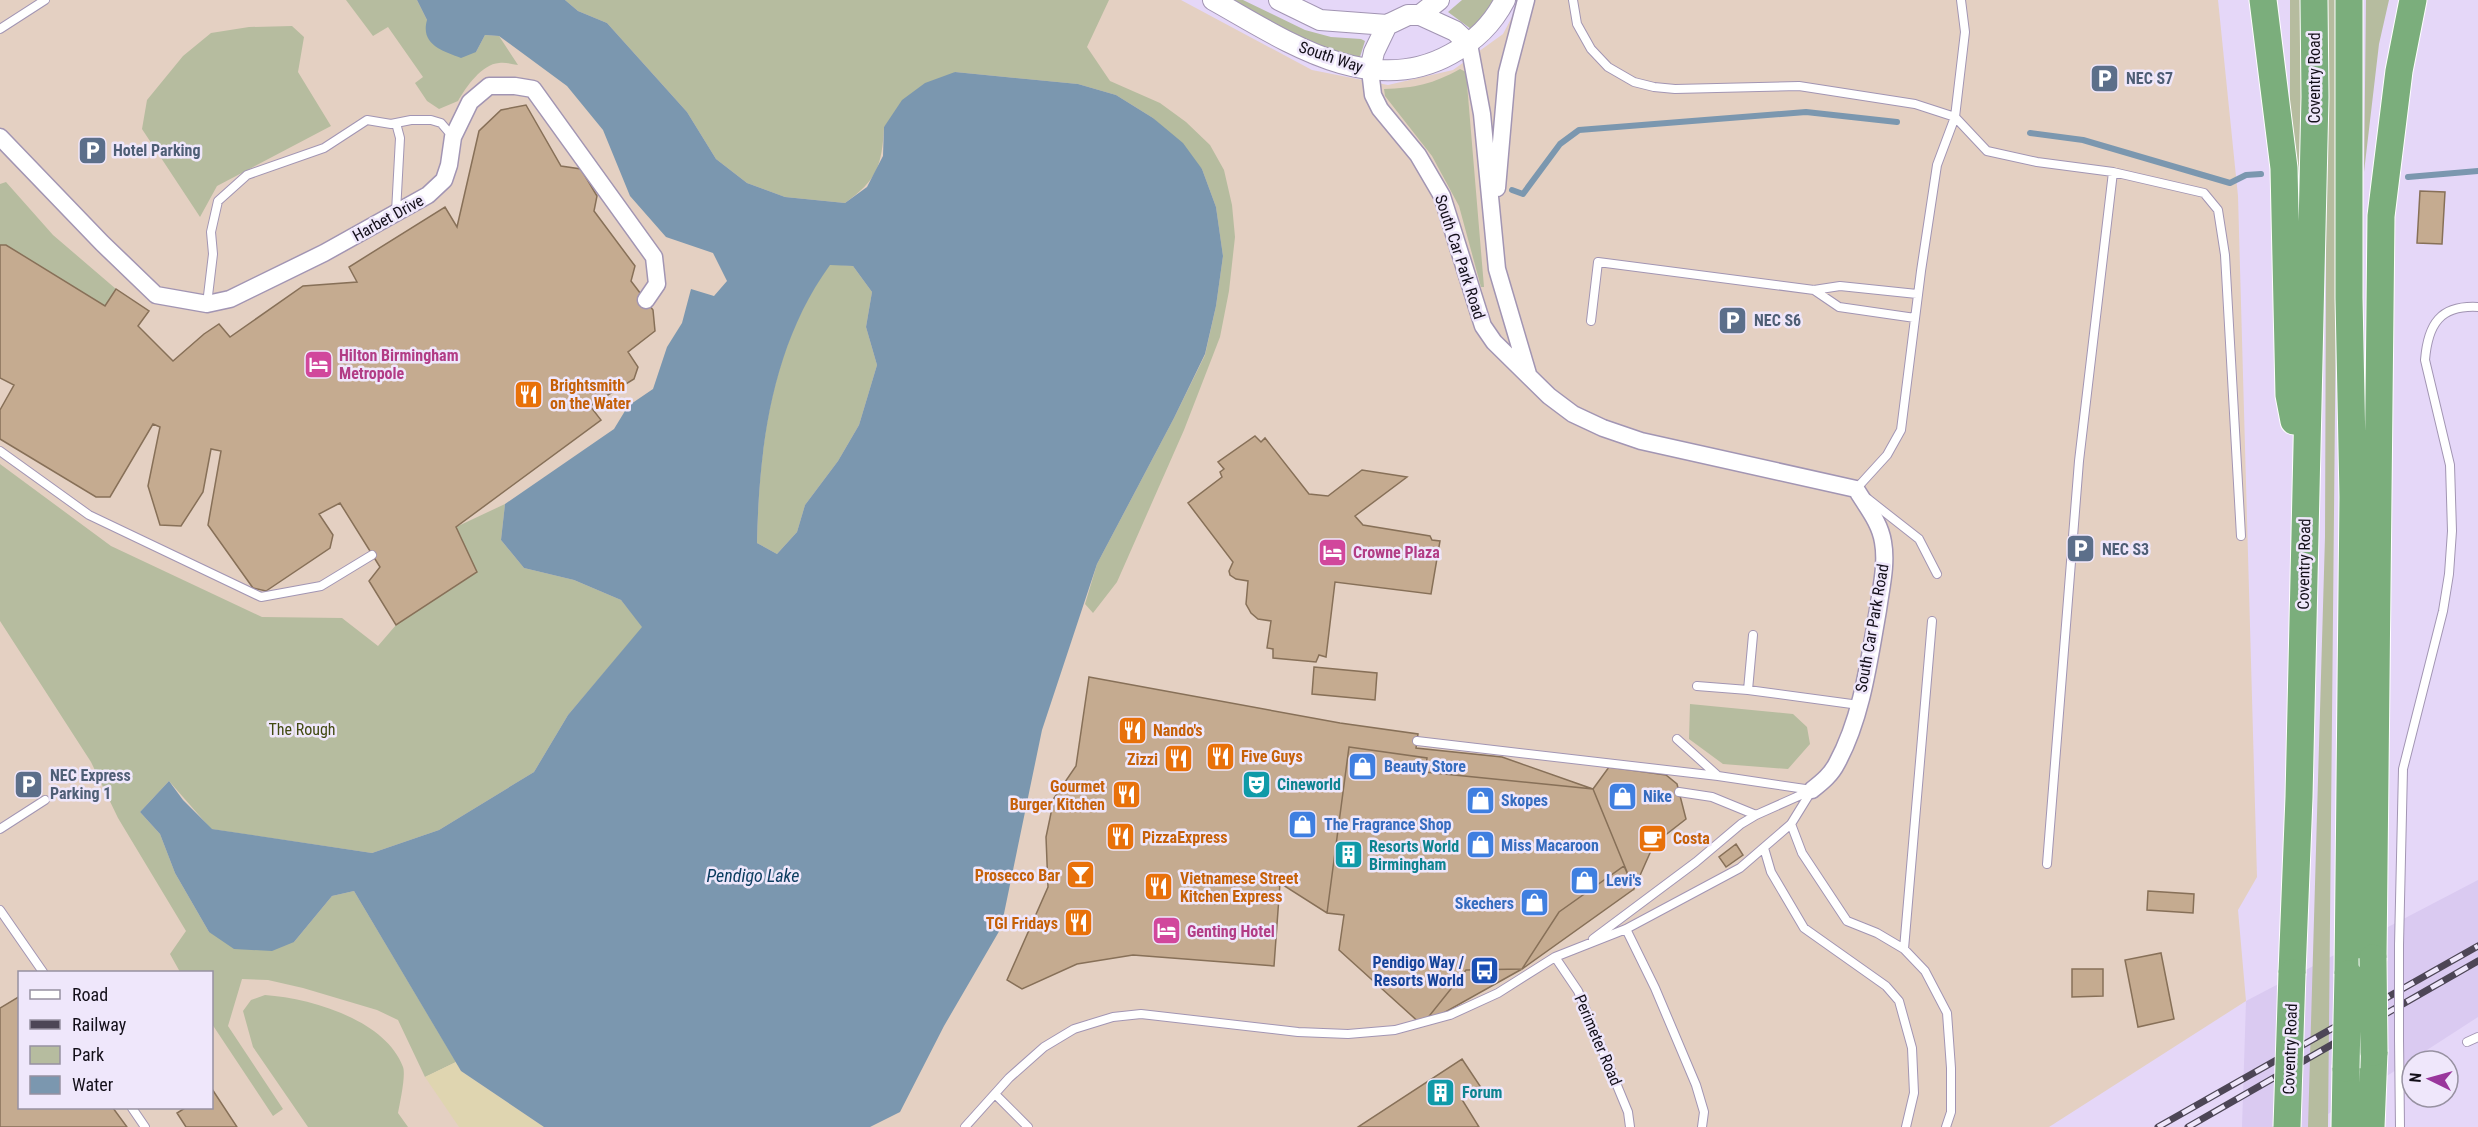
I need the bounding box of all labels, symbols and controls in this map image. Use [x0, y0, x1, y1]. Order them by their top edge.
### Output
street label: Coventry Road [2305, 32, 2324, 124]
street label: South Way [1297, 37, 1366, 77]
parking icon: NEC S7 [2089, 62, 2121, 94]
place label: NEC S7 [2126, 69, 2173, 88]
parking icon: Hotel Parking [76, 134, 108, 166]
place label: Hotel Parking [113, 141, 201, 160]
street label: Harbet Drive [349, 191, 427, 245]
street label: South Car Park Road [1431, 192, 1489, 322]
parking icon: NEC S6 [1717, 304, 1749, 336]
place label: NEC S6 [1754, 311, 1801, 330]
place label: Hilton Birmingham Metropole [339, 346, 459, 383]
hotel icon: Hilton Birmingham Metropole [302, 348, 334, 380]
place label: Brightsmith on the Water [550, 376, 631, 413]
restaurant icon: Brightsmith on the Water [513, 378, 545, 410]
street label: Coventry Road [2294, 518, 2314, 610]
parking icon: NEC S3 [2065, 533, 2097, 565]
hotel icon: Crowne Plaza [1316, 536, 1348, 568]
place label: NEC S3 [2102, 540, 2149, 559]
place label: Crowne Plaza [1353, 543, 1440, 562]
street label: South Car Park Road [1851, 562, 1893, 694]
restaurant icon: Nando's [1116, 714, 1148, 746]
park label: The Rough [268, 720, 336, 739]
place label: Nando's [1153, 721, 1203, 740]
restaurant icon: Five Guys [1204, 740, 1236, 772]
restaurant icon: Zizzi [1163, 743, 1195, 775]
place label: Five Guys [1241, 747, 1303, 766]
place label: Zizzi [1127, 750, 1158, 769]
shop icon: Beauty Store [1347, 750, 1379, 782]
place label: Beauty Store [1384, 757, 1466, 776]
place label: NEC Express Parking 1 [50, 766, 131, 803]
parking icon: NEC Express Parking 1 [13, 768, 45, 800]
theatre icon: Cineworld [1240, 768, 1272, 800]
place label: Cineworld [1277, 775, 1341, 794]
place label: Gourmet Burger Kitchen [1010, 777, 1105, 814]
restaurant icon: Gourmet Burger Kitchen [1110, 779, 1142, 811]
shop icon: Nike [1606, 780, 1638, 812]
shop icon: Skopes [1464, 784, 1496, 816]
place label: Nike [1643, 787, 1672, 806]
place label: Skopes [1501, 791, 1548, 810]
shop icon: The Fragrance Shop [1287, 808, 1319, 840]
place label: The Fragrance Shop [1324, 815, 1452, 834]
restaurant icon: PizzaExpress [1105, 821, 1137, 853]
cafe icon: Costa [1636, 822, 1668, 854]
place label: PizzaExpress [1142, 828, 1227, 847]
shop icon: Miss Macaroon [1464, 829, 1496, 861]
place label: Costa [1673, 829, 1710, 848]
place label: Miss Macaroon [1501, 836, 1599, 855]
place label: Resorts World Birmingham [1369, 837, 1459, 874]
building icon: Resorts World Birmingham [1332, 839, 1364, 871]
bar icon: Prosecco Bar [1065, 859, 1097, 891]
shop icon: Levi's [1569, 864, 1601, 896]
water label: Pendigo Lake [707, 865, 799, 886]
place label: Prosecco Bar [975, 866, 1060, 885]
place label: Vietnamese Street Kitchen Express [1180, 869, 1298, 906]
restaurant icon: Vietnamese Street Kitchen Express [1143, 871, 1175, 903]
place label: Levi's [1606, 871, 1642, 890]
shop icon: Skechers [1519, 887, 1551, 919]
place label: Skechers [1455, 894, 1514, 913]
restaurant icon: TGI Fridays [1063, 907, 1095, 939]
place label: TGI Fridays [986, 914, 1058, 933]
hotel icon: Genting Hotel [1150, 915, 1182, 947]
place label: Genting Hotel [1187, 922, 1275, 941]
place label: Pendigo Way / Resorts World [1373, 953, 1465, 990]
bus stop icon: Pendigo Way / Resorts World [1469, 955, 1501, 987]
legend [18, 971, 213, 1109]
text: Road [72, 984, 108, 1005]
street label: Perimeter Road [1570, 992, 1626, 1088]
street label: Coventry Road [2279, 1003, 2301, 1095]
text: Railway [72, 1014, 127, 1035]
text: Park [72, 1044, 104, 1065]
north arrow [2400, 1049, 2460, 1109]
text: N [2406, 1072, 2425, 1083]
text: Water [72, 1074, 114, 1095]
building icon: Forum [1425, 1076, 1457, 1108]
place label: Forum [1462, 1083, 1503, 1102]

